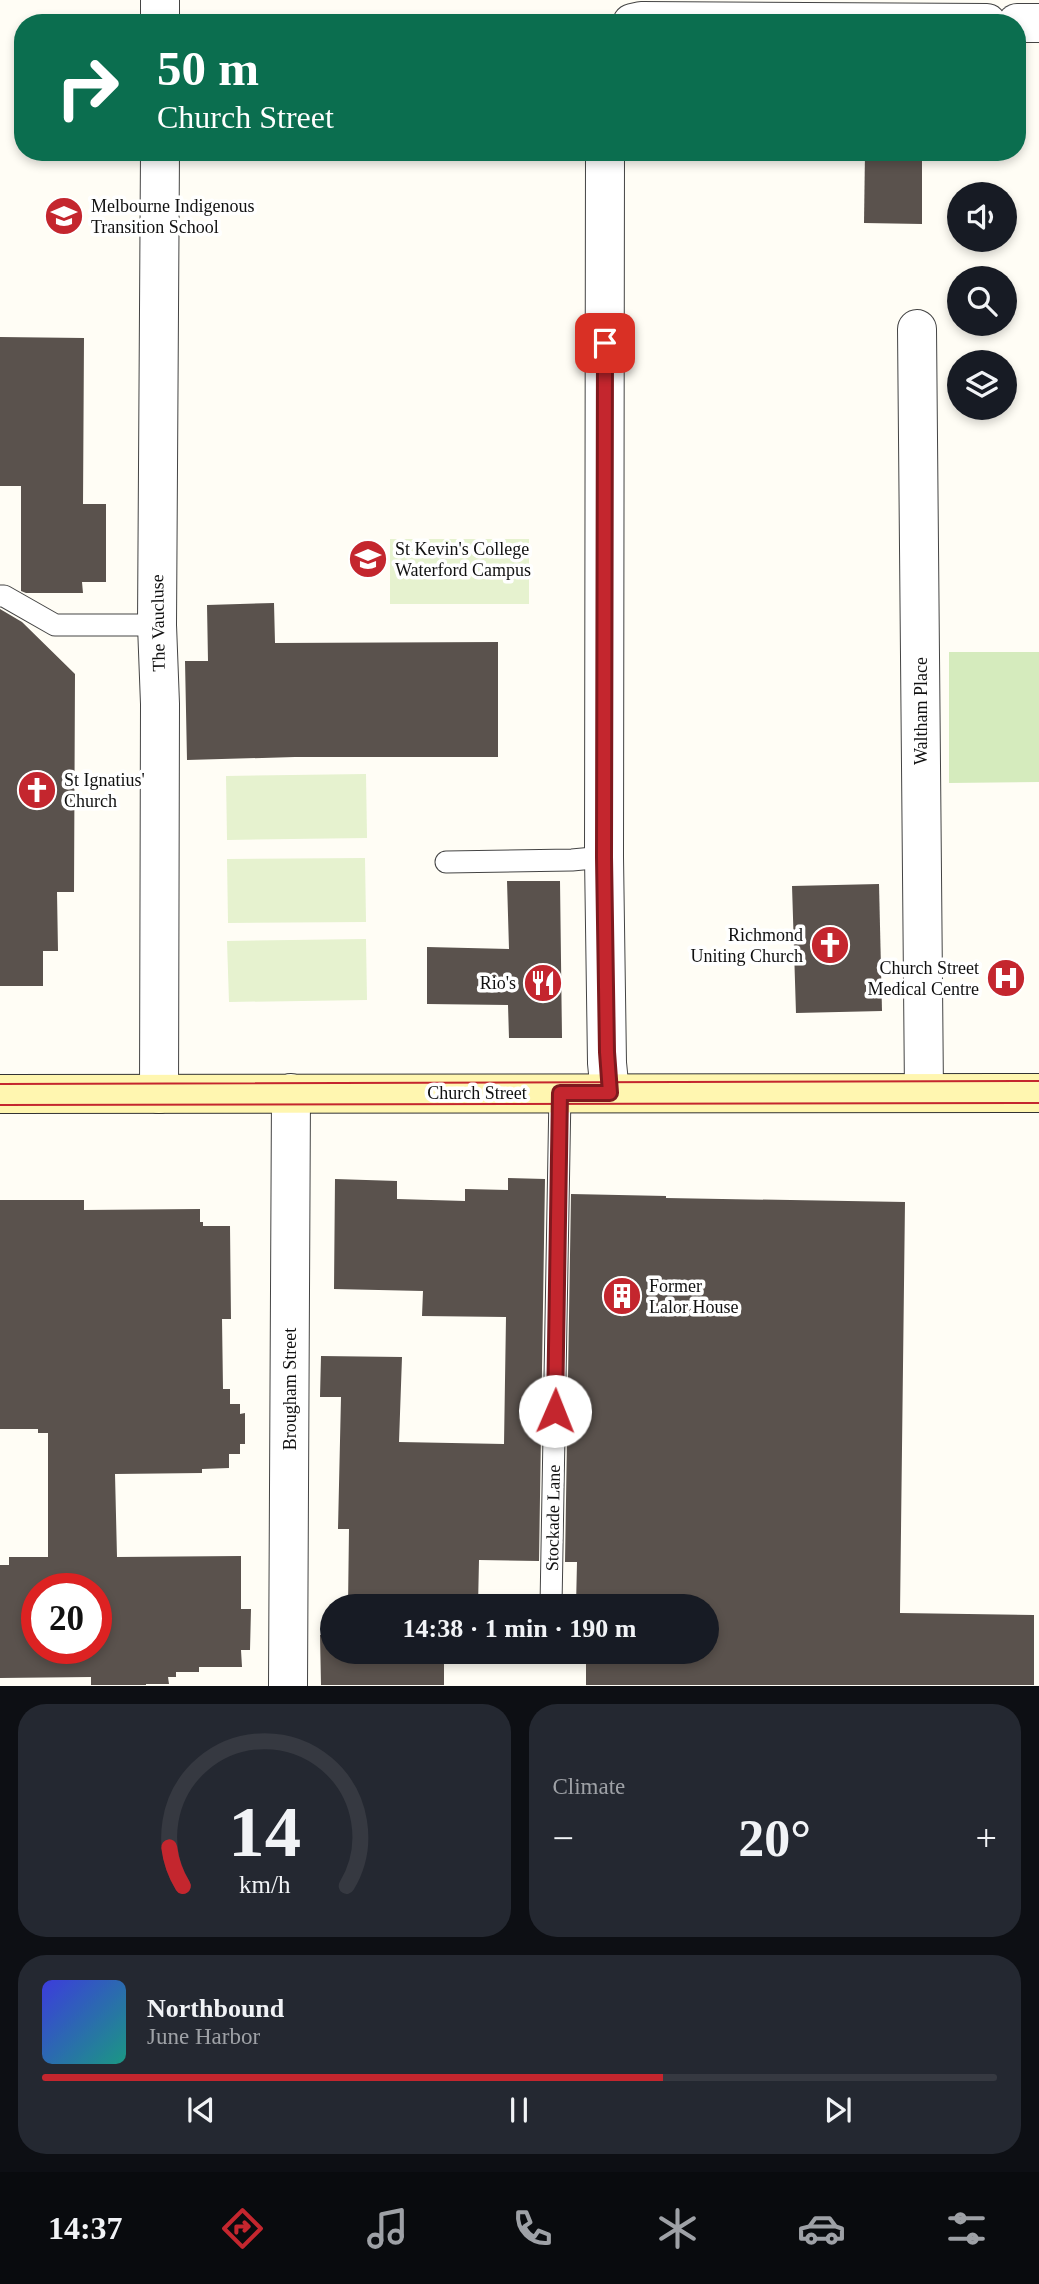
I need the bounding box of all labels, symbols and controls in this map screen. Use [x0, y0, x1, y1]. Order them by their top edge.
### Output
text: 50 m [157, 41, 259, 96]
icon: right [42, 42, 133, 133]
text: Church Street [157, 99, 334, 135]
map controls [947, 182, 1017, 420]
button: sound [947, 182, 1017, 252]
school or university icon: Melbourne Indigenous Transition School [43, 195, 85, 237]
place label: Melbourne Indigenous Transition School [91, 196, 254, 237]
button: search [947, 266, 1017, 336]
pin [575, 313, 635, 373]
icon: arrive [586, 324, 624, 362]
button: layers [947, 350, 1017, 420]
school or university icon: St Kevin's College Waterford Campus [347, 538, 389, 580]
place label: St Kevin's College Waterford Campus [395, 539, 531, 580]
street label: The Vaucluse [147, 574, 169, 672]
street label: Waltham Place [911, 657, 931, 765]
church icon: St Ignatius' Church [16, 769, 58, 811]
place label: St Ignatius' Church [64, 770, 145, 811]
church icon: Richmond Uniting Church [809, 924, 851, 966]
place label: Richmond Uniting Church [691, 925, 803, 966]
hospital icon: Church Street Medical Centre [985, 957, 1027, 999]
place label: Church Street Medical Centre [868, 958, 979, 999]
restaurant icon: Rio's [522, 962, 564, 1004]
place label: Rio's [480, 973, 516, 993]
street label: Church Street [427, 1083, 527, 1103]
building icon: Former Lalor House [601, 1275, 643, 1317]
place label: Former Lalor House [649, 1276, 738, 1317]
street label: Brougham Street [280, 1328, 300, 1450]
position arrow [518, 1374, 592, 1448]
street label: Stockade Lane [542, 1465, 564, 1571]
speed limit sign: 20 [21, 1573, 112, 1664]
text: 14:38 · 1 min · 190 m [403, 1614, 637, 1643]
text: Climate [553, 1774, 625, 1799]
text: 14 [228, 1792, 301, 1873]
text: 20° [738, 1810, 811, 1867]
text: − [553, 1817, 574, 1859]
text: + [976, 1817, 997, 1859]
text: km/h [239, 1871, 290, 1898]
text: Northbound [147, 1994, 284, 2023]
text: June Harbor [147, 2024, 260, 2049]
icon: previous [182, 2091, 220, 2129]
icon: pause [500, 2091, 538, 2129]
icon: next [819, 2091, 857, 2129]
icon: directions [218, 2204, 267, 2253]
icon: music [363, 2204, 412, 2253]
icon: phone [508, 2204, 557, 2253]
icon: climate [653, 2204, 702, 2253]
icon: car [797, 2204, 846, 2253]
icon: filters [942, 2204, 991, 2253]
text: 14:37 [48, 2210, 123, 2246]

